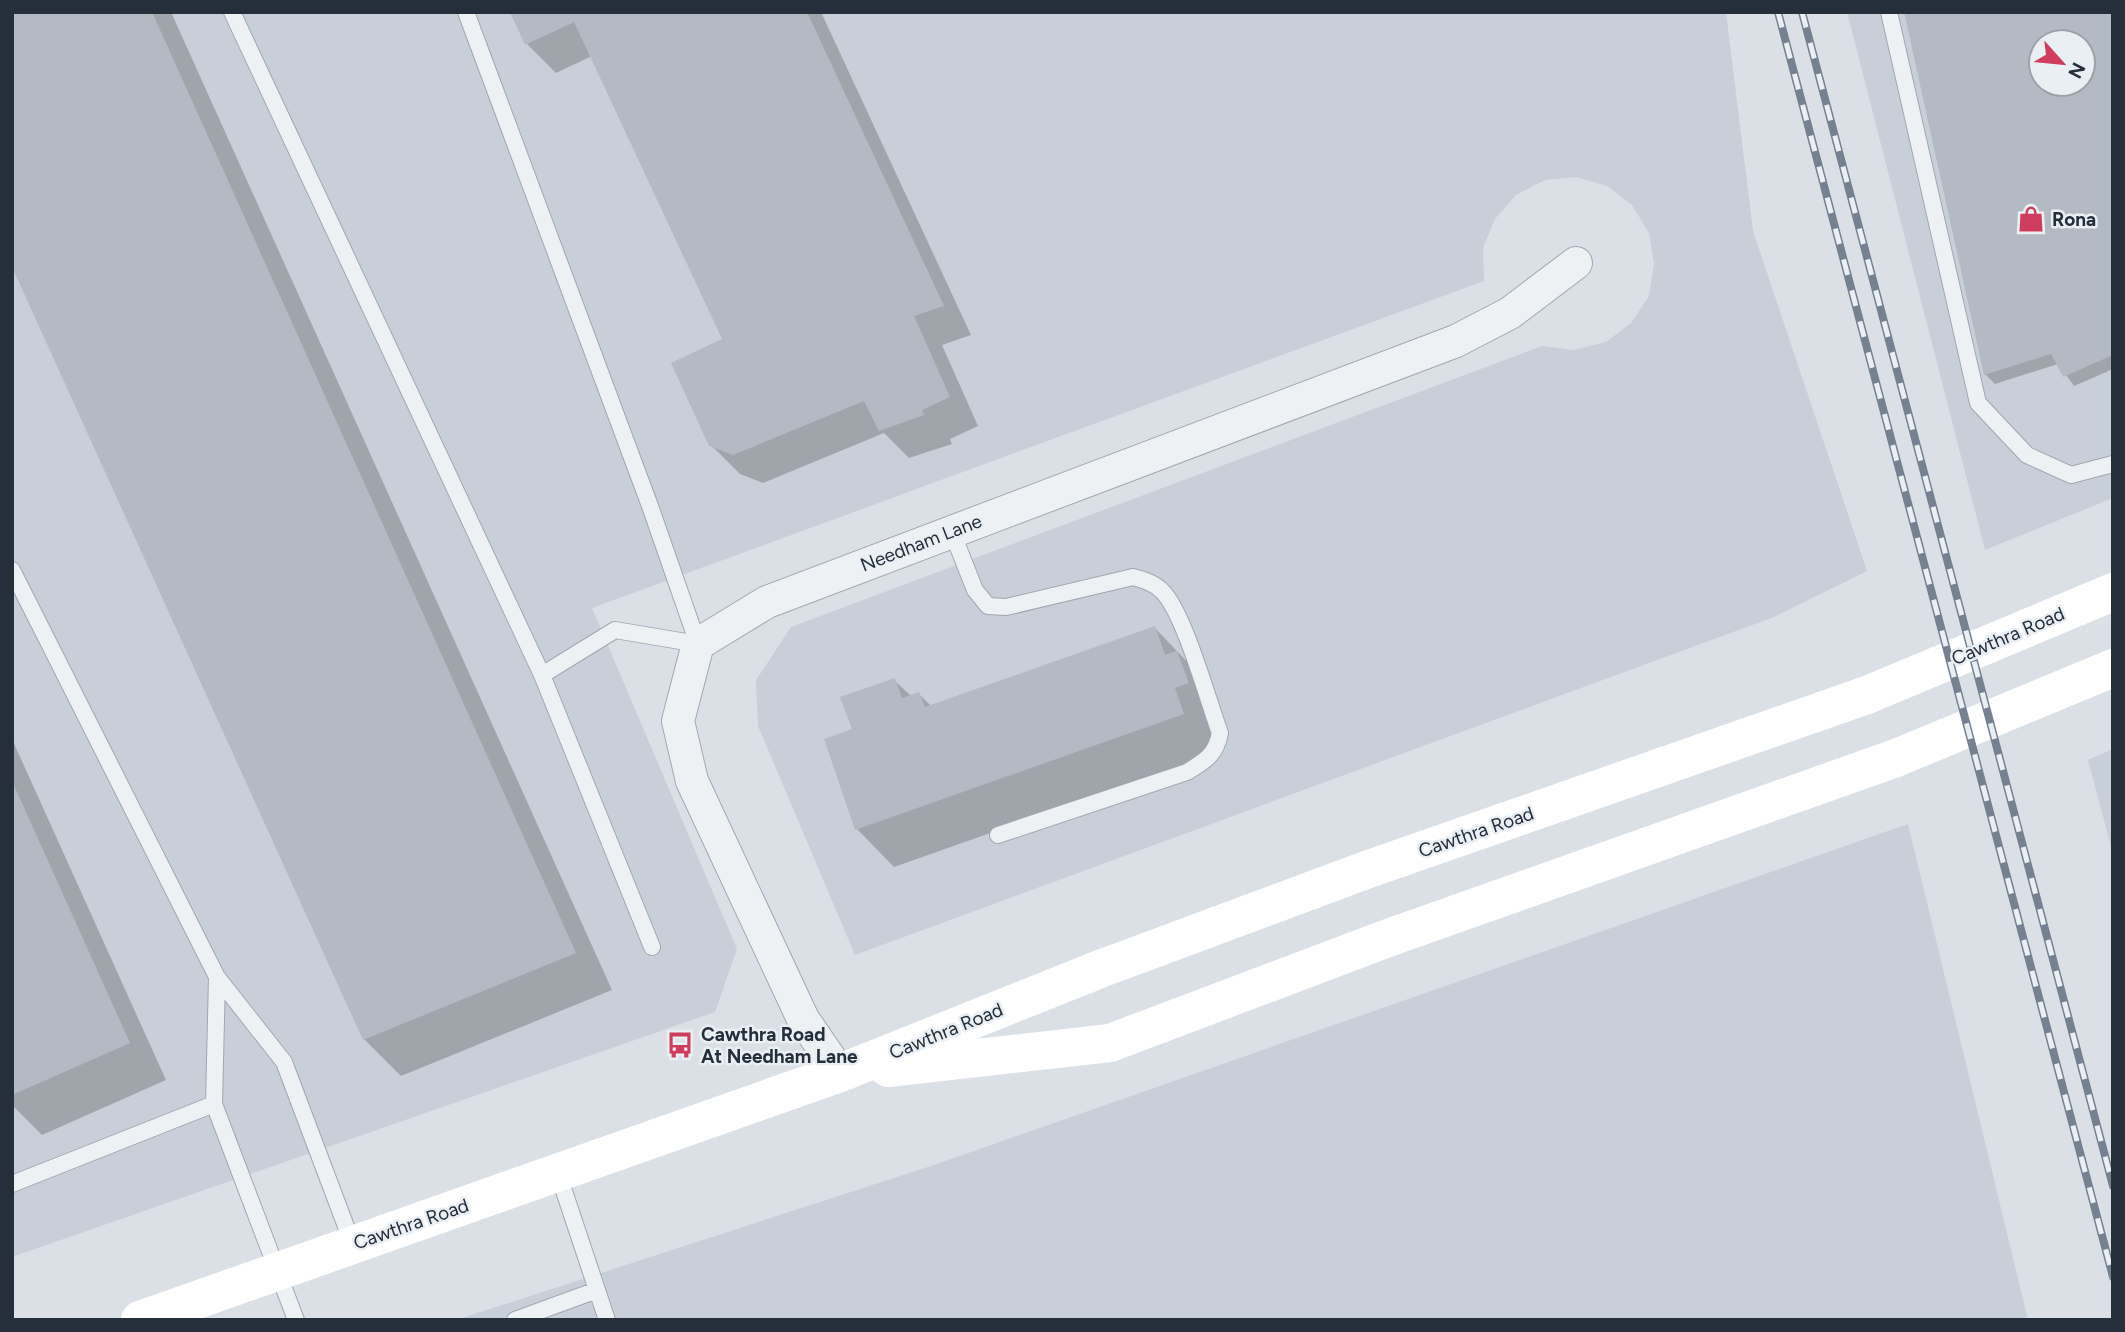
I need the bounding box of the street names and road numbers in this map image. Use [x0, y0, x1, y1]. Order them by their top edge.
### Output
street label: Needham Lane [857, 509, 985, 577]
street label: Cawthra Road [1948, 602, 2068, 670]
street label: Cawthra Road [1415, 802, 1537, 862]
street label: Cawthra Road [886, 998, 1006, 1064]
street label: Cawthra Road [350, 1194, 472, 1254]

